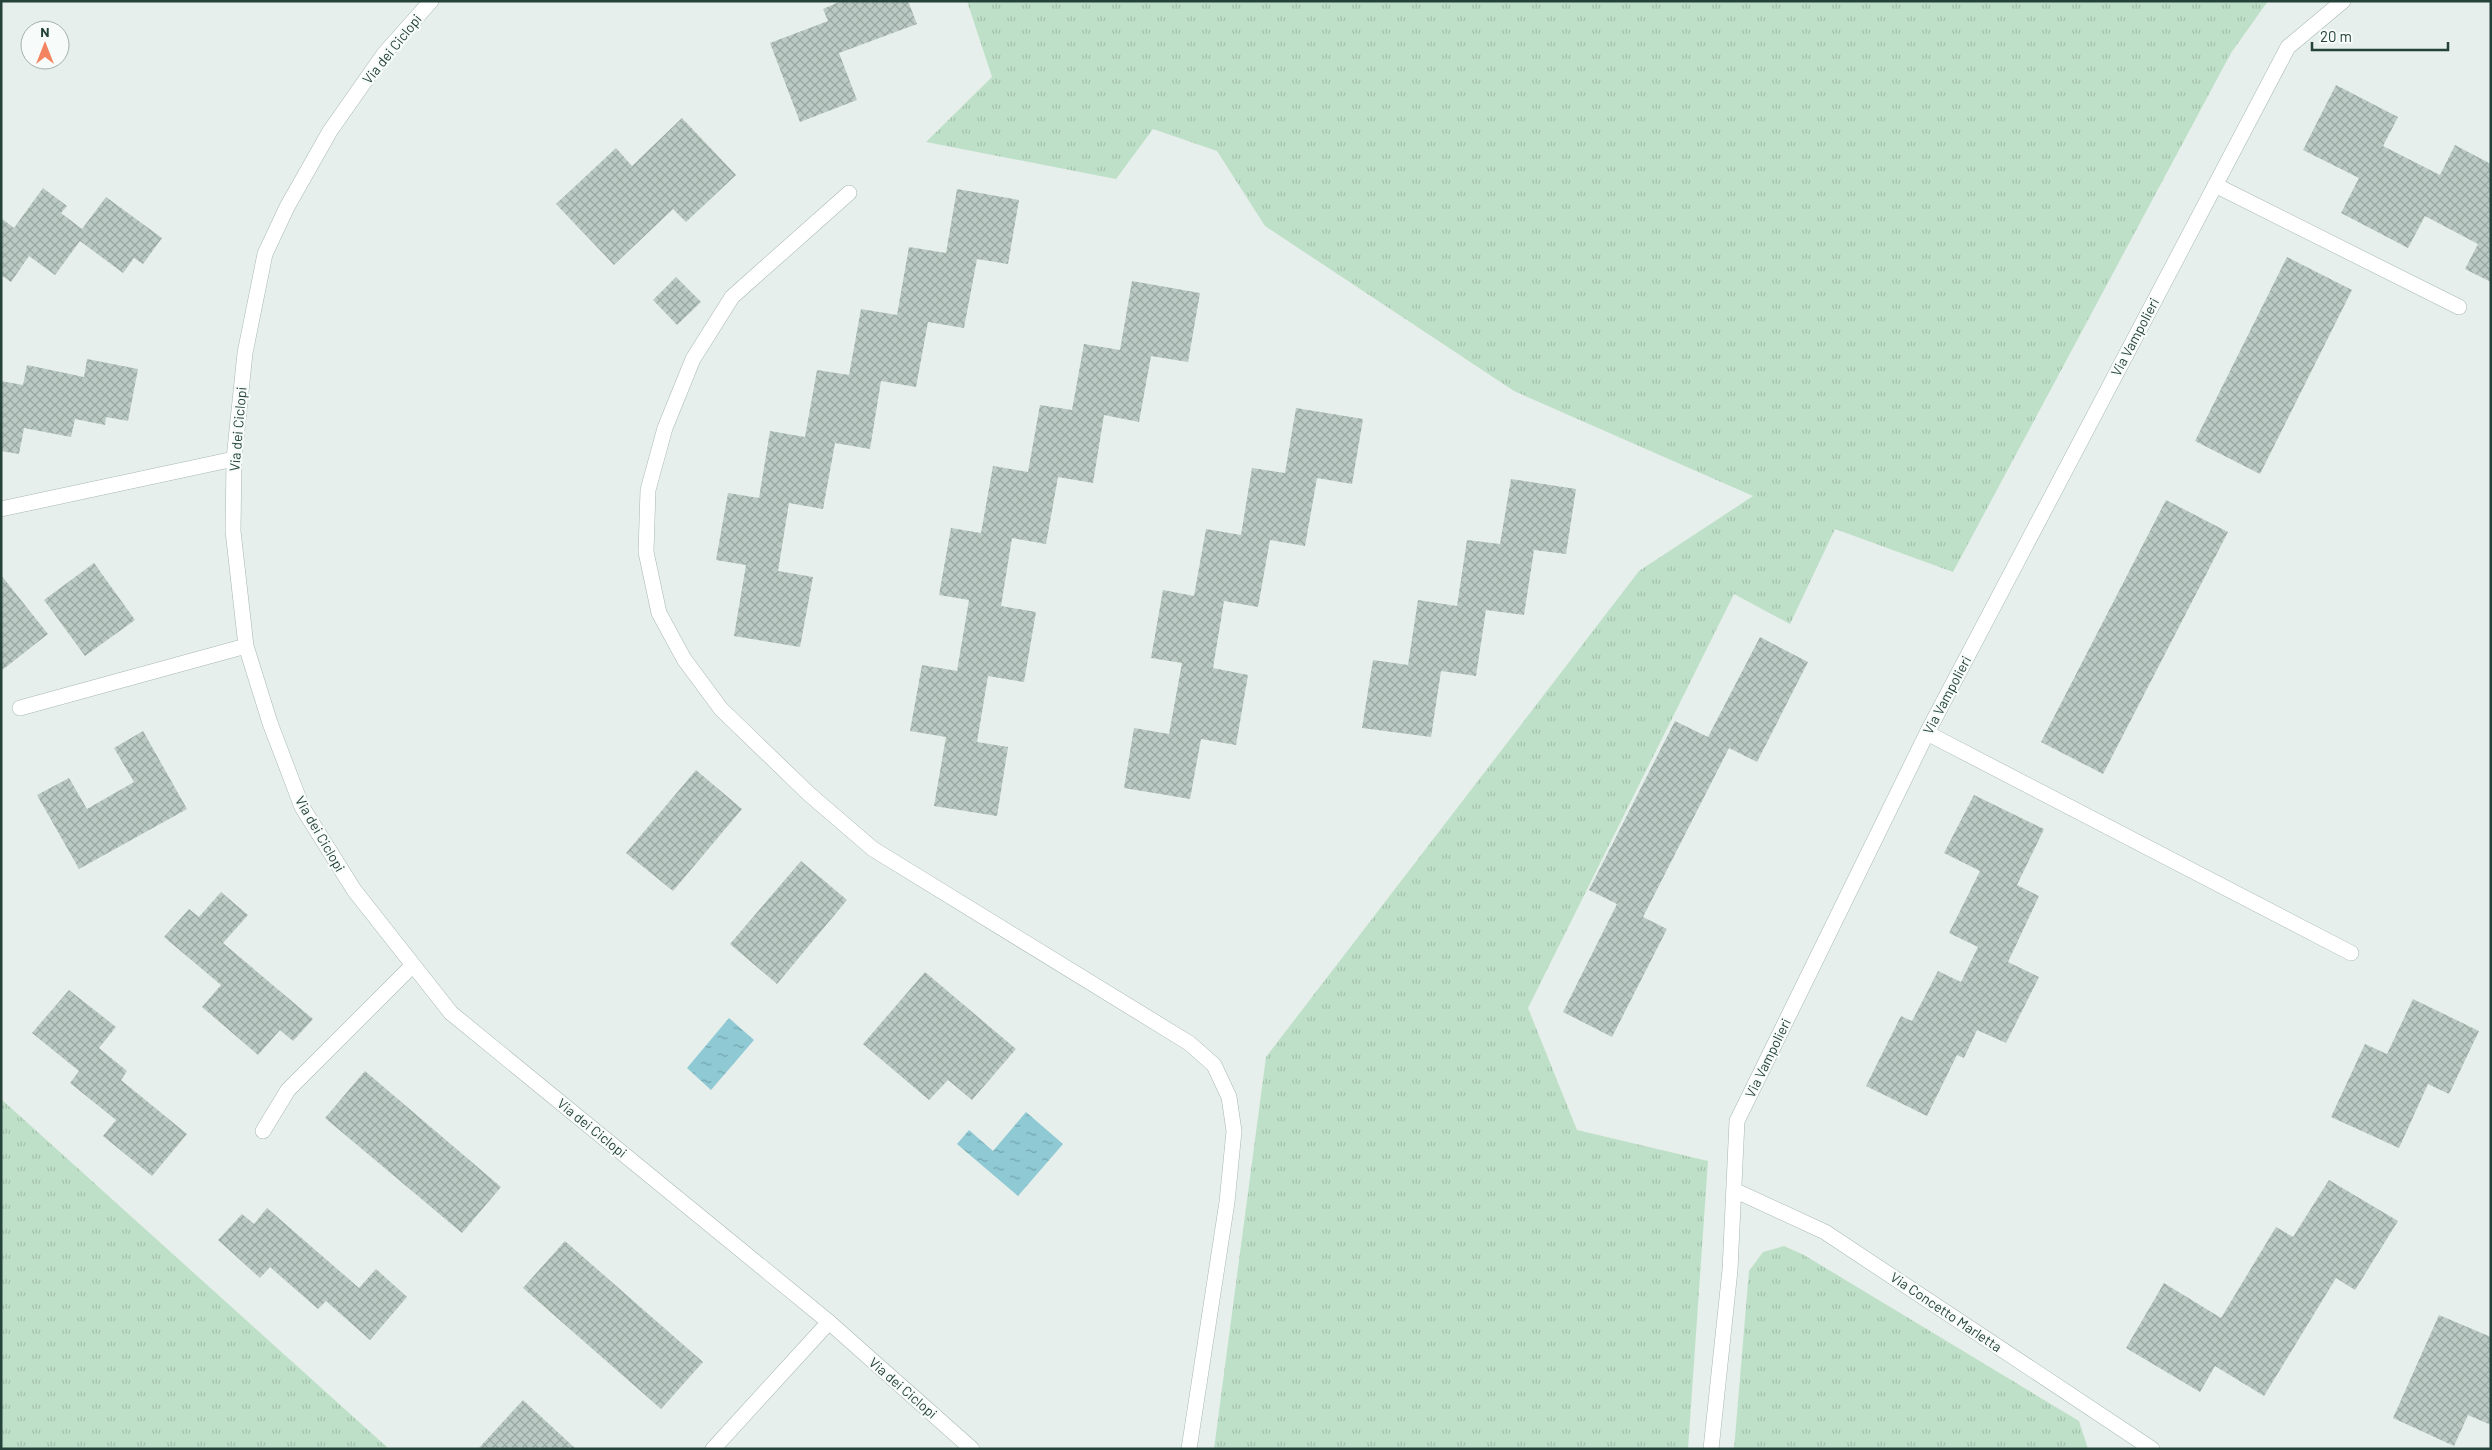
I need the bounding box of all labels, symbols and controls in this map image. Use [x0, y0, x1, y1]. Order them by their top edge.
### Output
street label: Via dei Ciclopi [358, 10, 425, 87]
north arrow [20, 20, 70, 70]
scale bar [2312, 20, 2448, 52]
text: N [40, 23, 50, 40]
text: 20 m [2320, 27, 2352, 45]
street label: Via Vampolieri [2107, 295, 2162, 379]
street label: Via dei Ciclopi [225, 386, 250, 472]
street label: Via Vampolieri [1919, 653, 1974, 737]
street label: Via dei Ciclopi [292, 793, 349, 875]
street label: Via Vampolieri [1741, 1015, 1794, 1100]
street label: Via dei Ciclopi [554, 1094, 631, 1161]
street label: Via Concetto Marletta [1887, 1268, 2005, 1355]
street label: Via dei Ciclopi [866, 1353, 941, 1422]

